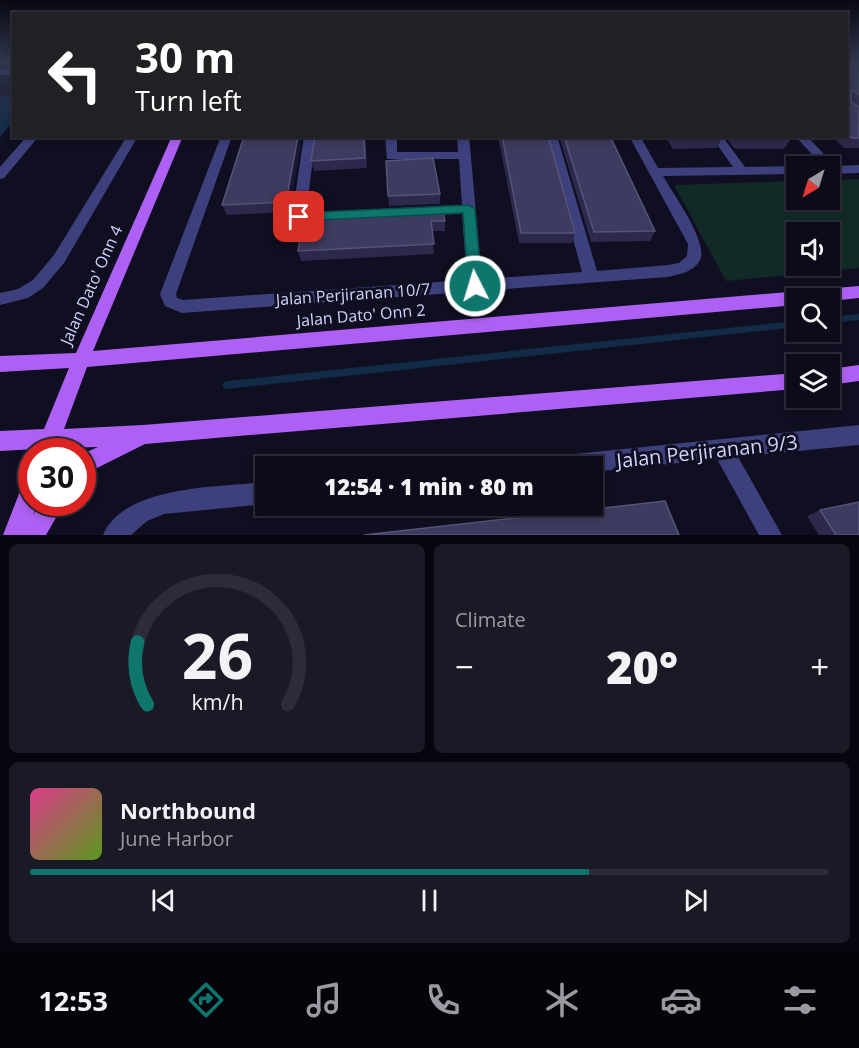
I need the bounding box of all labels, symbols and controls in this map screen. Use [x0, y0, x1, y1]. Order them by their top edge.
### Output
text: 30 m [135, 28, 235, 85]
icon: left [36, 36, 114, 114]
text: Turn left [135, 82, 242, 119]
north arrow [786, 156, 840, 210]
map controls [786, 156, 840, 408]
pin [273, 191, 324, 242]
icon: arrive [282, 200, 315, 233]
street label: Jalan Dato' Onn 4 [54, 222, 127, 350]
button: sound [786, 222, 840, 276]
position arrow [443, 254, 507, 318]
street label: Jalan Perjiranan 10/7 [273, 278, 431, 311]
button: search [786, 288, 840, 342]
street label: Jalan Dato' Onn 2 [294, 298, 426, 332]
button: layers [786, 354, 840, 408]
street label: Jalan Perjiranan 9/3 [613, 428, 799, 474]
speed limit sign: 30 [18, 438, 96, 516]
text: 12:54 · 1 min · 80 m [324, 471, 534, 501]
text: Climate [455, 606, 526, 633]
text: 26 [181, 612, 253, 697]
text: 20° [606, 636, 678, 697]
text: − [455, 644, 474, 689]
text: + [810, 644, 829, 689]
text: km/h [191, 688, 243, 717]
text: Northbound [120, 795, 256, 825]
text: June Harbor [120, 825, 233, 852]
icon: previous [147, 884, 180, 917]
icon: pause [413, 884, 446, 917]
icon: next [679, 884, 712, 917]
icon: directions [185, 979, 227, 1021]
icon: music [303, 979, 345, 1021]
icon: phone [422, 979, 464, 1021]
icon: climate [541, 979, 583, 1021]
icon: car [660, 979, 702, 1021]
icon: filters [779, 979, 821, 1021]
text: 12:53 [38, 982, 108, 1019]

